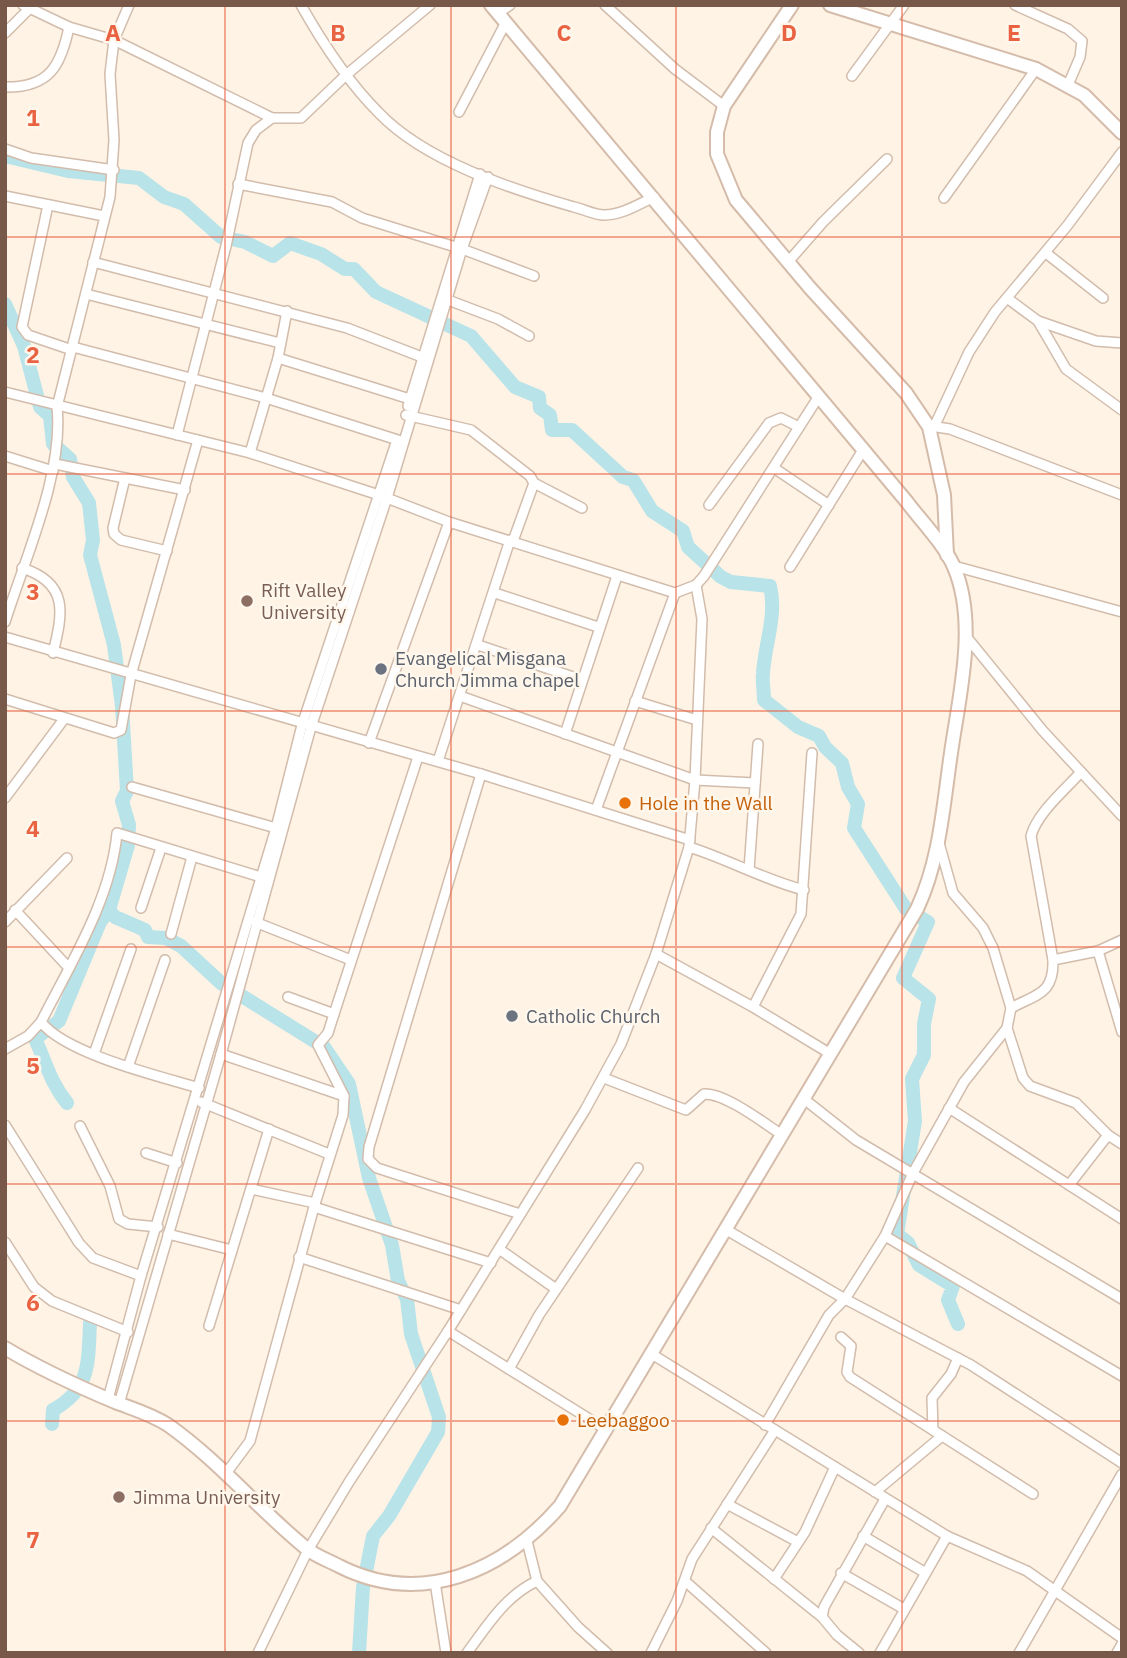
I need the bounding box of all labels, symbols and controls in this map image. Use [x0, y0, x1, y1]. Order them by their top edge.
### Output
text: A [105, 17, 121, 47]
text: B [330, 17, 346, 47]
text: C [557, 17, 572, 47]
text: D [781, 17, 797, 47]
text: E [1007, 17, 1021, 47]
text: 1 [26, 102, 40, 132]
text: 2 [26, 339, 40, 369]
text: 3 [26, 576, 40, 606]
place label: Rift Valley University [261, 578, 347, 624]
marker: Rift Valley University [239, 593, 255, 609]
place label: Evangelical Misgana Church Jimma chapel [395, 646, 579, 692]
marker: Evangelical Misgana Church Jimma chapel [373, 661, 389, 677]
place label: Hole in the Wall [639, 791, 773, 815]
marker: Hole in the Wall [617, 795, 633, 811]
text: 4 [26, 813, 40, 843]
place label: Catholic Church [526, 1004, 661, 1028]
marker: Catholic Church [504, 1008, 520, 1024]
text: 5 [26, 1050, 40, 1080]
text: 6 [26, 1287, 40, 1317]
place label: Leebaggoo [577, 1408, 670, 1432]
marker: Leebaggoo [555, 1412, 571, 1428]
place label: Jimma University [133, 1485, 281, 1509]
marker: Jimma University [111, 1489, 127, 1505]
text: 7 [26, 1524, 40, 1554]

